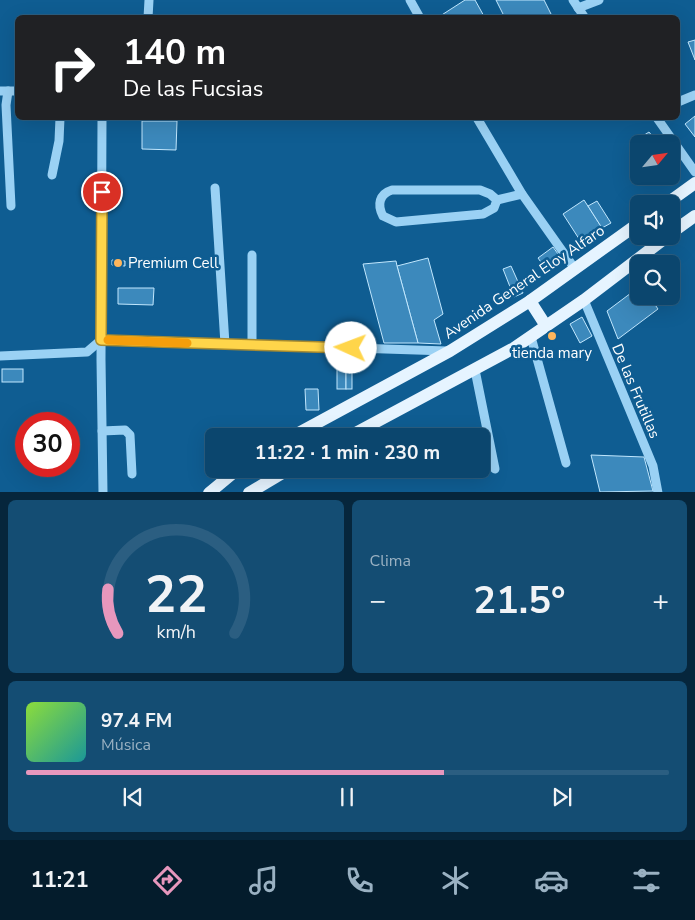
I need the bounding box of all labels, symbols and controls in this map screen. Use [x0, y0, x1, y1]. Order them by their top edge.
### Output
text: 140 m [123, 29, 226, 76]
icon: right [40, 35, 105, 100]
text: De las Fucsias [123, 74, 263, 104]
north arrow [630, 135, 680, 185]
map controls [630, 135, 680, 305]
pin [81, 171, 123, 213]
icon: arrive [88, 178, 116, 206]
button: sound [630, 195, 680, 245]
street label: Avenida General Eloy Alfaro [440, 221, 608, 343]
place label: Premium Cell [128, 253, 219, 273]
button: search [630, 255, 680, 305]
marker: Premium Cell [112, 257, 124, 269]
position arrow [324, 321, 376, 373]
marker: tienda mary [546, 330, 558, 342]
street label: De las Frutillas [607, 341, 665, 441]
place label: tienda mary [512, 343, 592, 363]
speed limit sign: 30 [15, 412, 80, 477]
text: 11:22 · 1 min · 230 m [255, 440, 440, 466]
text: Clima [370, 550, 411, 572]
text: 22 [145, 559, 207, 630]
text: 21.5° [473, 575, 565, 626]
text: − [370, 582, 386, 620]
text: + [652, 582, 669, 620]
text: km/h [156, 620, 195, 644]
text: 97.4 FM [101, 708, 172, 734]
text: Música [101, 734, 151, 756]
icon: previous [119, 783, 147, 811]
icon: pause [333, 783, 361, 811]
icon: next [548, 783, 576, 811]
icon: directions [150, 863, 185, 898]
icon: music [246, 863, 281, 898]
icon: phone [342, 863, 377, 898]
icon: climate [438, 863, 473, 898]
icon: car [534, 863, 569, 898]
icon: filters [629, 863, 664, 898]
text: 11:21 [30, 865, 89, 895]

